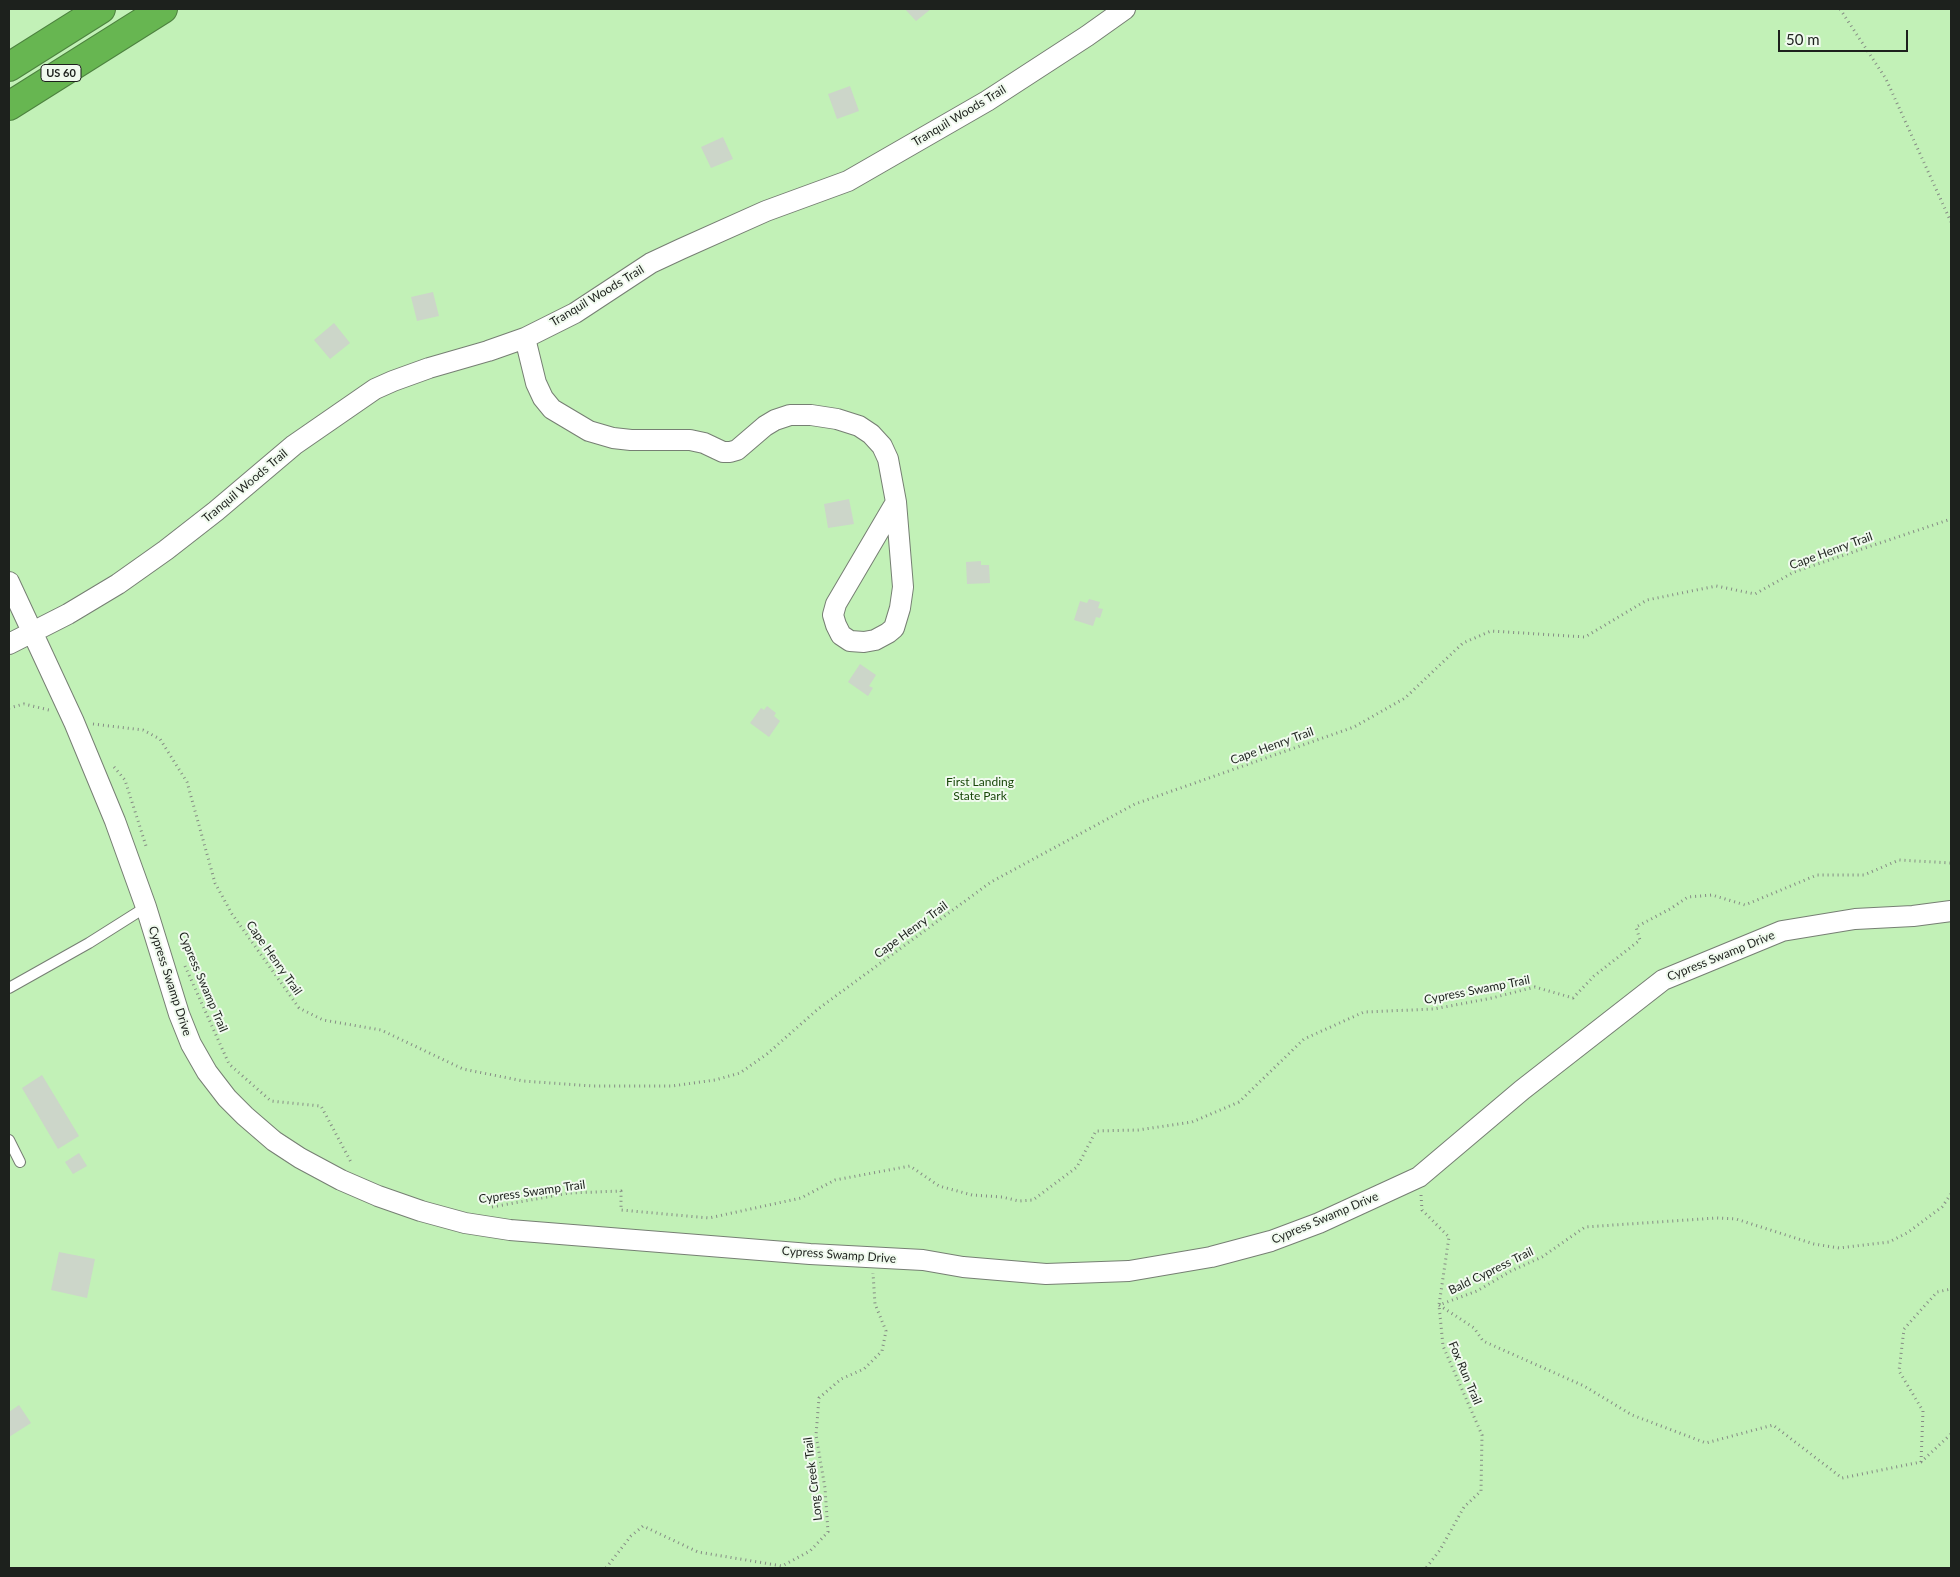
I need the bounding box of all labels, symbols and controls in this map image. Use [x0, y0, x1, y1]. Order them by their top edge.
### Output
scale bar [1780, 20, 1910, 52]
text: 50 m [1786, 30, 1820, 48]
road number: US 60 [41, 64, 81, 82]
street label: Tranquil Woods Trail [909, 82, 1009, 150]
street label: Tranquil Woods Trail [547, 262, 647, 330]
street label: Tranquil Woods Trail [199, 446, 291, 526]
street label: Cape Henry Trail [1787, 529, 1875, 573]
street label: Cape Henry Trail [1228, 724, 1316, 768]
park label: First Landing State Park [946, 775, 1014, 803]
street label: Cape Henry Trail [871, 898, 951, 962]
street label: Cape Henry Trail [243, 918, 305, 998]
street label: Cypress Swamp Drive [145, 924, 195, 1038]
street label: Cypress Swamp Drive [1665, 928, 1777, 984]
street label: Cypress Swamp Trail [175, 930, 231, 1034]
street label: Cypress Swamp Trail [1423, 973, 1531, 1007]
street label: Cypress Swamp Trail [478, 1177, 586, 1207]
street label: Cypress Swamp Drive [1269, 1189, 1381, 1247]
street label: Cypress Swamp Drive [781, 1244, 897, 1266]
street label: Bald Cypress Trail [1446, 1244, 1536, 1298]
street label: Fox Run Trail [1445, 1339, 1485, 1407]
street label: Long Creek Trail [801, 1436, 825, 1522]

